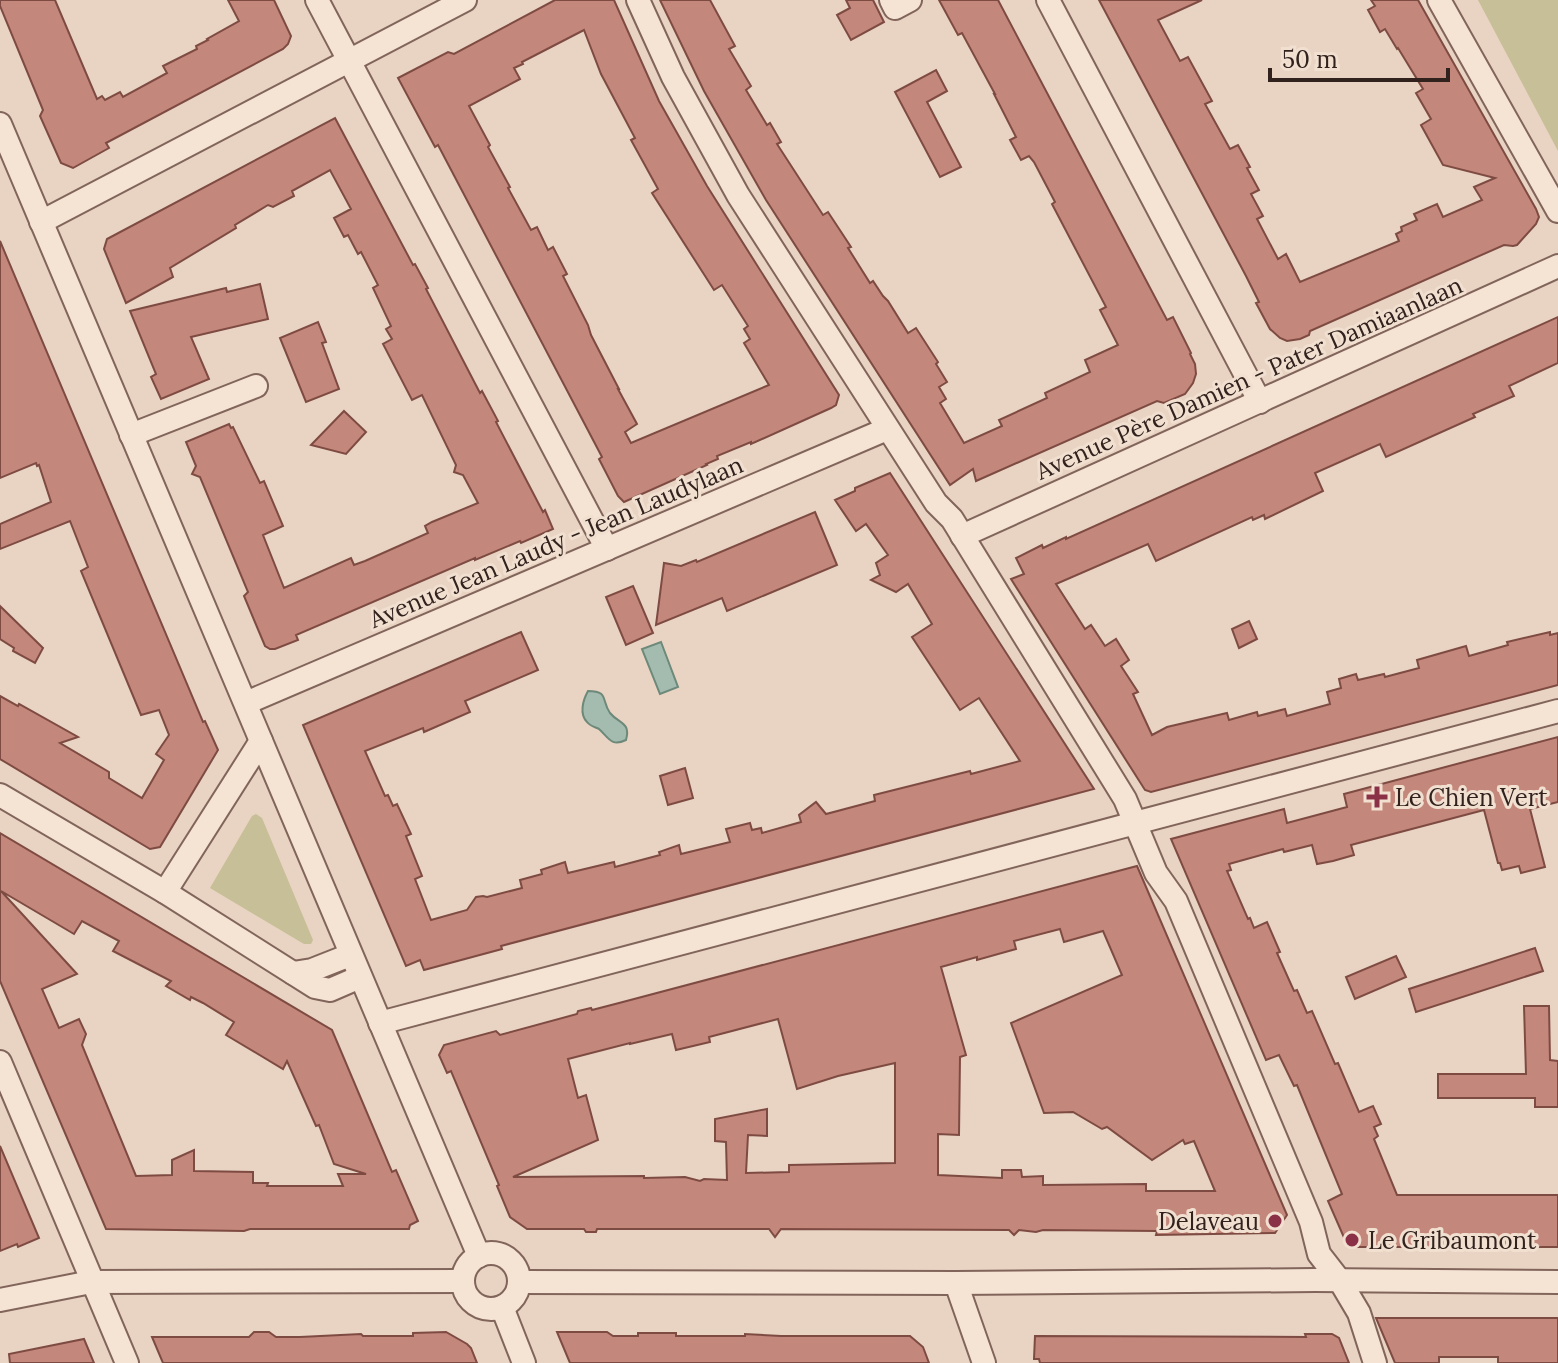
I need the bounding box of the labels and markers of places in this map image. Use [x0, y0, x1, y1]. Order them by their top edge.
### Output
place label: Le Chien Vert [1395, 782, 1548, 813]
marker: Le Chien Vert [1366, 786, 1388, 808]
place label: Delaveau [1158, 1206, 1259, 1237]
marker: Delaveau [1266, 1212, 1284, 1230]
place label: Le Gribaumont [1368, 1225, 1537, 1256]
marker: Le Gribaumont [1343, 1231, 1361, 1249]

